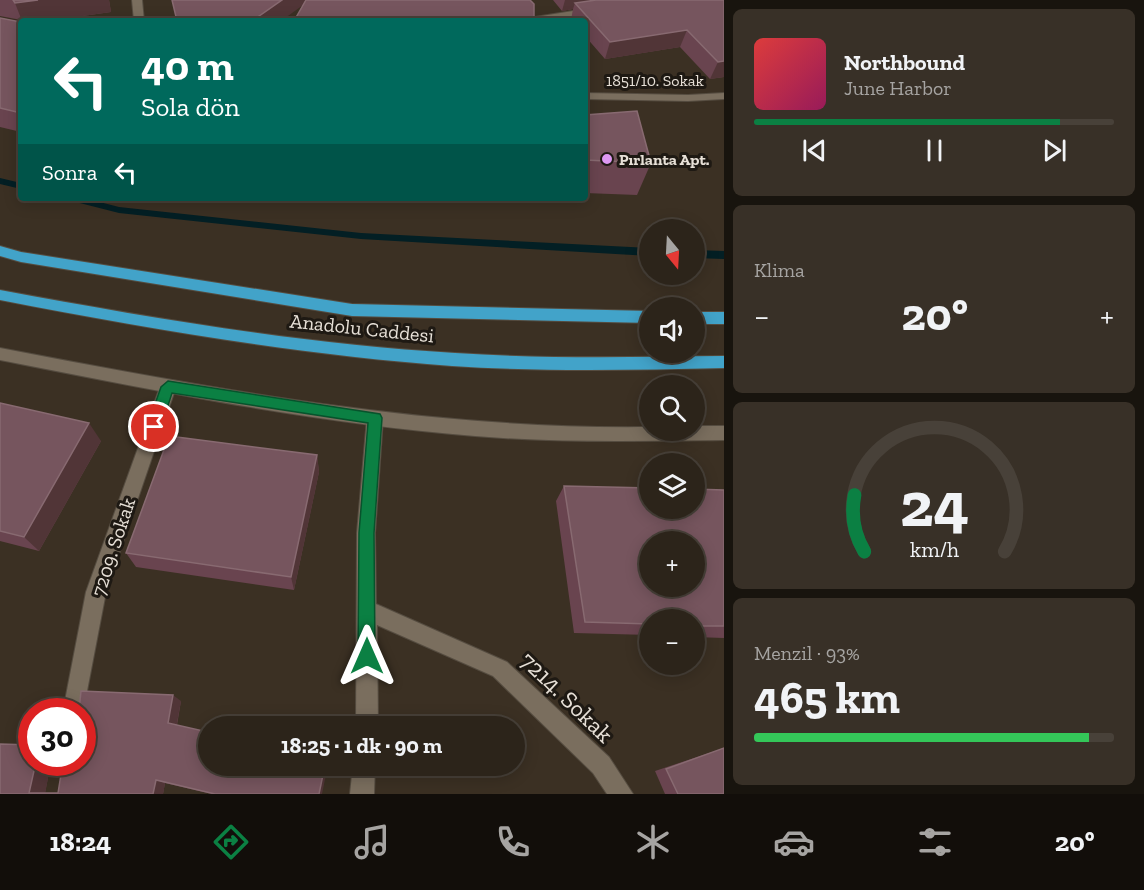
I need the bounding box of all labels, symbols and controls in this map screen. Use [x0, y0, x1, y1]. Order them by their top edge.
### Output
text: 40 m [141, 40, 234, 91]
icon: left [42, 42, 120, 120]
text: Northbound [844, 49, 965, 76]
street label: 1851/10. Sokak [606, 71, 705, 90]
text: June Harbor [844, 76, 952, 100]
text: Sola dön [141, 91, 240, 123]
icon: previous [798, 134, 831, 167]
icon: pause [918, 134, 951, 167]
icon: next [1038, 134, 1071, 167]
place label: Pırlanta Apt. [619, 150, 710, 169]
marker: Pırlanta Apt. [600, 152, 614, 166]
icon: left [109, 156, 142, 189]
text: Sonra [42, 159, 97, 186]
north arrow [639, 219, 705, 285]
map controls [639, 219, 705, 675]
text: Klima [754, 258, 805, 282]
text: 20° [902, 288, 968, 342]
text: − [754, 296, 769, 335]
text: + [1100, 296, 1114, 335]
button: sound [639, 297, 705, 363]
street label: Anadolu Caddesi [289, 309, 436, 348]
button: search [639, 375, 705, 441]
pin [128, 401, 179, 452]
icon: arrive [137, 410, 170, 443]
button: layers [639, 453, 705, 519]
text: 24 [899, 467, 969, 542]
street label: 7209. Sokak [86, 494, 140, 599]
button: + [639, 531, 705, 597]
text: km/h [910, 538, 958, 563]
button: − [639, 609, 705, 675]
position arrow [335, 624, 399, 688]
text: Menzil · 93% [754, 641, 860, 665]
street label: 7214. Sokak [514, 646, 620, 749]
text: 465 km [754, 671, 900, 725]
speed limit sign: 30 [18, 698, 96, 776]
text: 18:25 · 1 dk · 90 m [281, 732, 442, 759]
icon: directions [210, 821, 252, 863]
icon: music [351, 821, 393, 863]
icon: phone [492, 821, 534, 863]
icon: climate [632, 821, 674, 863]
icon: car [773, 821, 815, 863]
icon: filters [914, 821, 956, 863]
text: 18:24 [49, 826, 111, 858]
text: 20° [1055, 826, 1095, 858]

